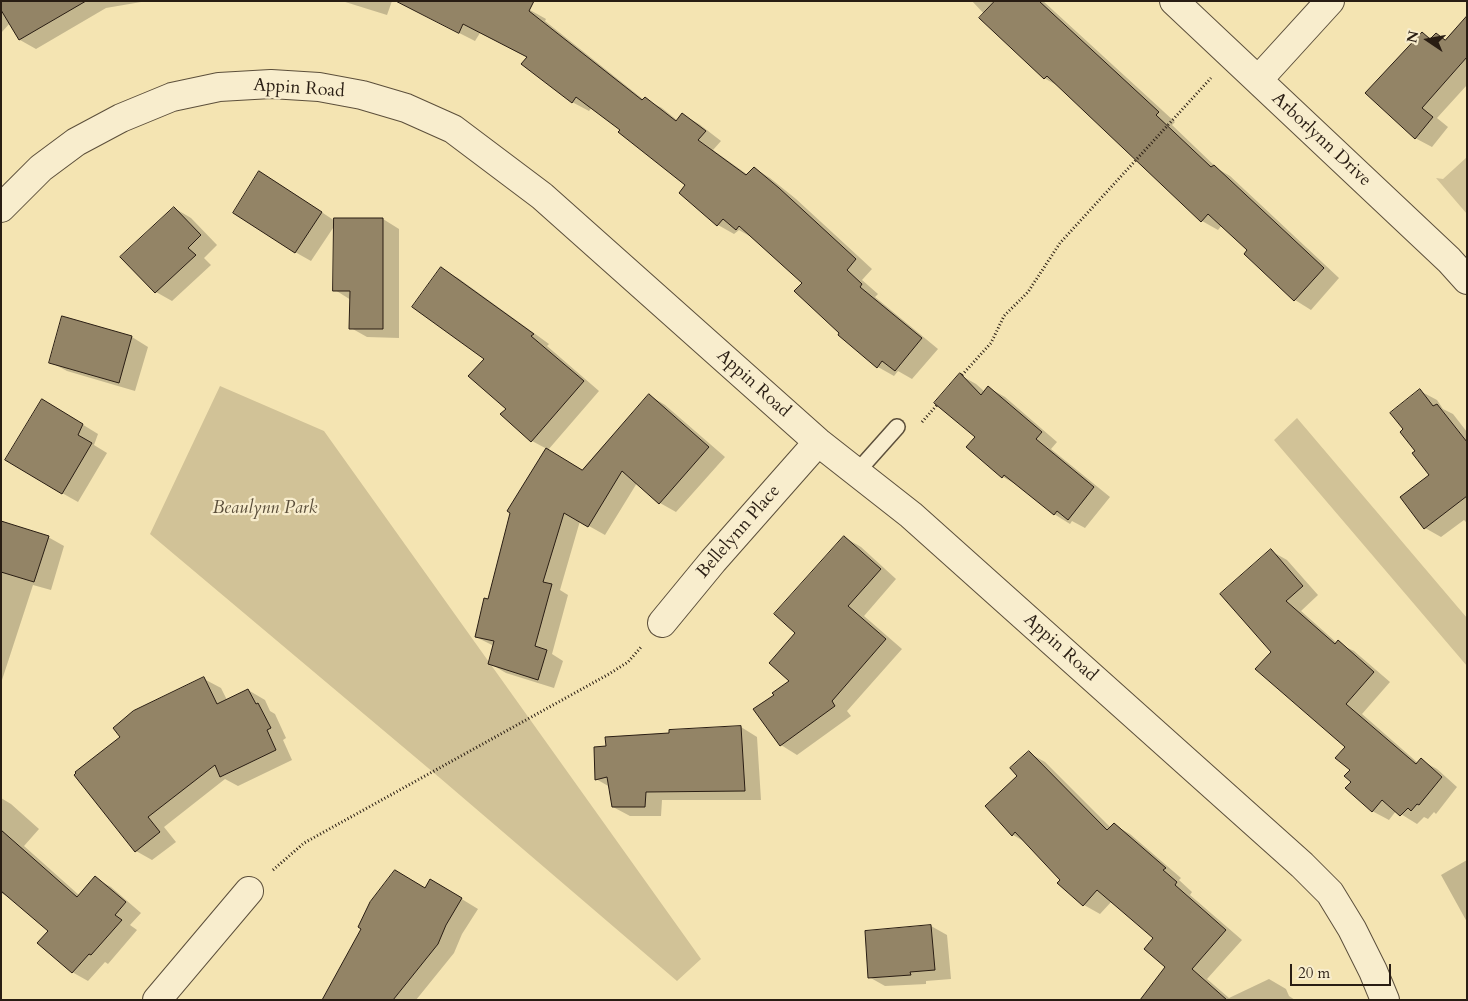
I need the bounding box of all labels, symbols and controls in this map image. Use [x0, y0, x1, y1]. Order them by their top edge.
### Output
north arrow [1403, 15, 1453, 65]
text: N [1402, 29, 1423, 45]
street label: Appin Road [253, 75, 345, 103]
street label: Arborlynn Drive [1267, 88, 1375, 192]
street label: Appin Road [712, 345, 794, 423]
street label: Bellelynn Place [693, 481, 785, 583]
park label: Beaulynn Park [213, 498, 317, 520]
street label: Appin Road [1019, 609, 1101, 687]
scale bar [1293, 954, 1394, 986]
text: 20 m [1298, 963, 1330, 983]

